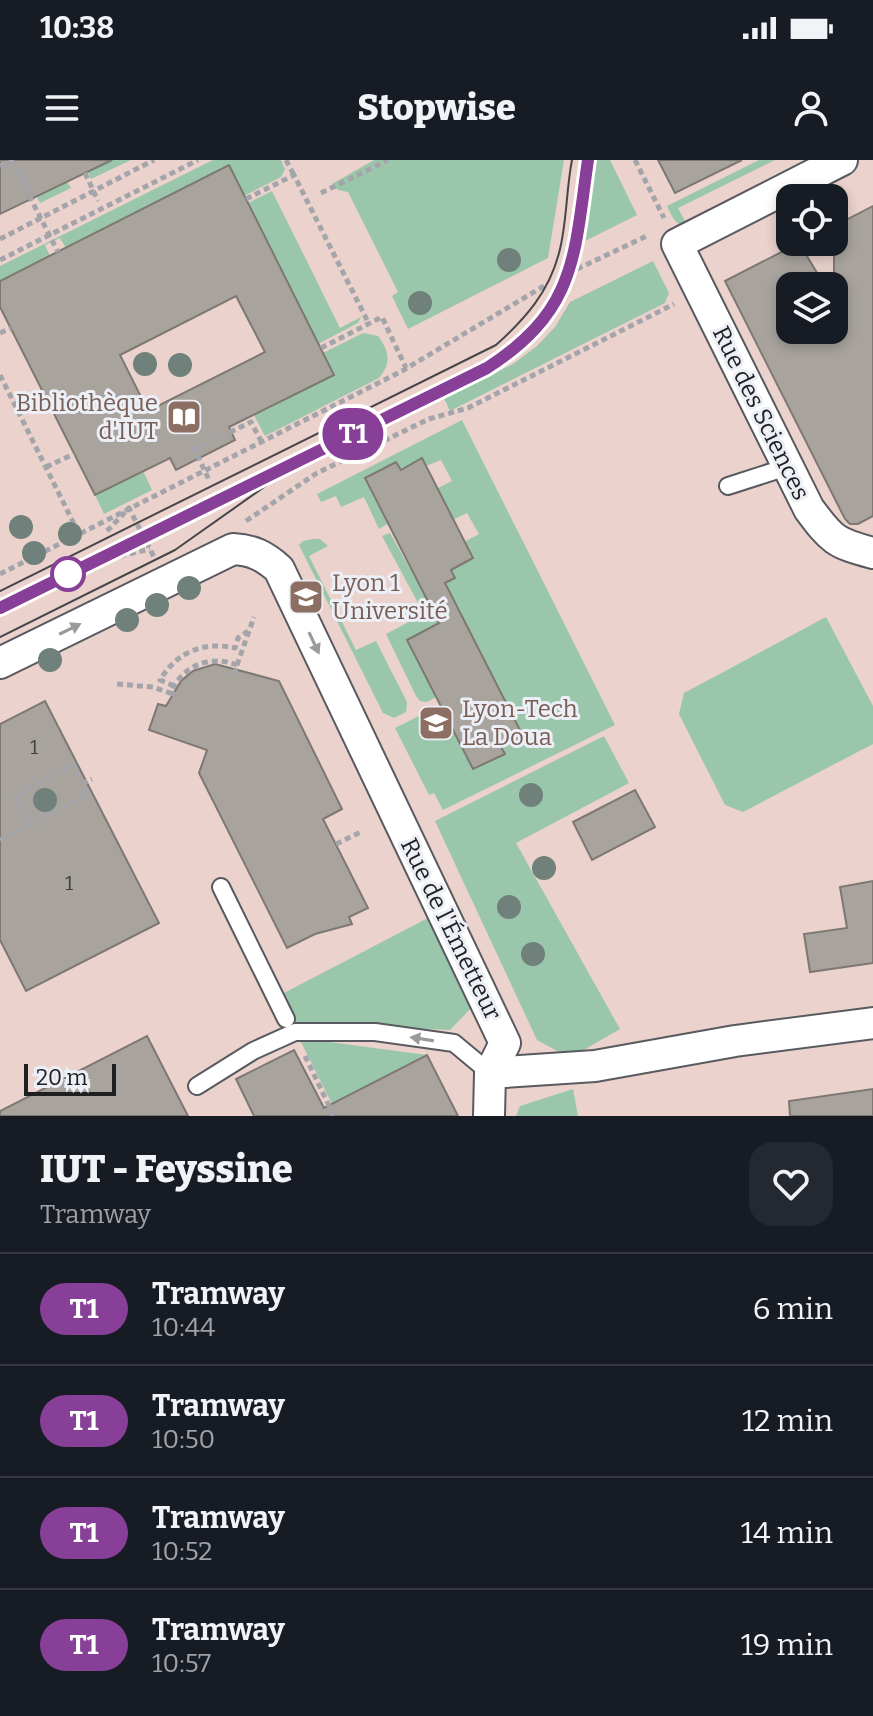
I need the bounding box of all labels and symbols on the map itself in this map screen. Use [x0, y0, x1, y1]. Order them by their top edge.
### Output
street label: Rue des Sciences [707, 322, 815, 504]
place label: Bibliothèque d'IUT [16, 389, 158, 445]
library icon: Bibliothèque d'IUT [165, 398, 203, 436]
line badge: T1 [317, 408, 389, 460]
unlabelled marker [51, 557, 85, 591]
place label: Lyon 1 Université [332, 569, 448, 625]
school or university icon: Lyon 1 Université [287, 578, 325, 616]
one-way arrow [58, 622, 82, 636]
one-way arrow [307, 631, 321, 655]
place label: Lyon-Tech La Doua [462, 695, 578, 751]
school or university icon: Lyon-Tech La Doua [417, 704, 455, 742]
house number: 1 [30, 735, 38, 759]
street label: Rue de l'Émetteur [395, 833, 508, 1025]
house number: 1 [65, 871, 73, 895]
one-way arrow [410, 1032, 435, 1045]
scale bar [24, 1060, 116, 1096]

